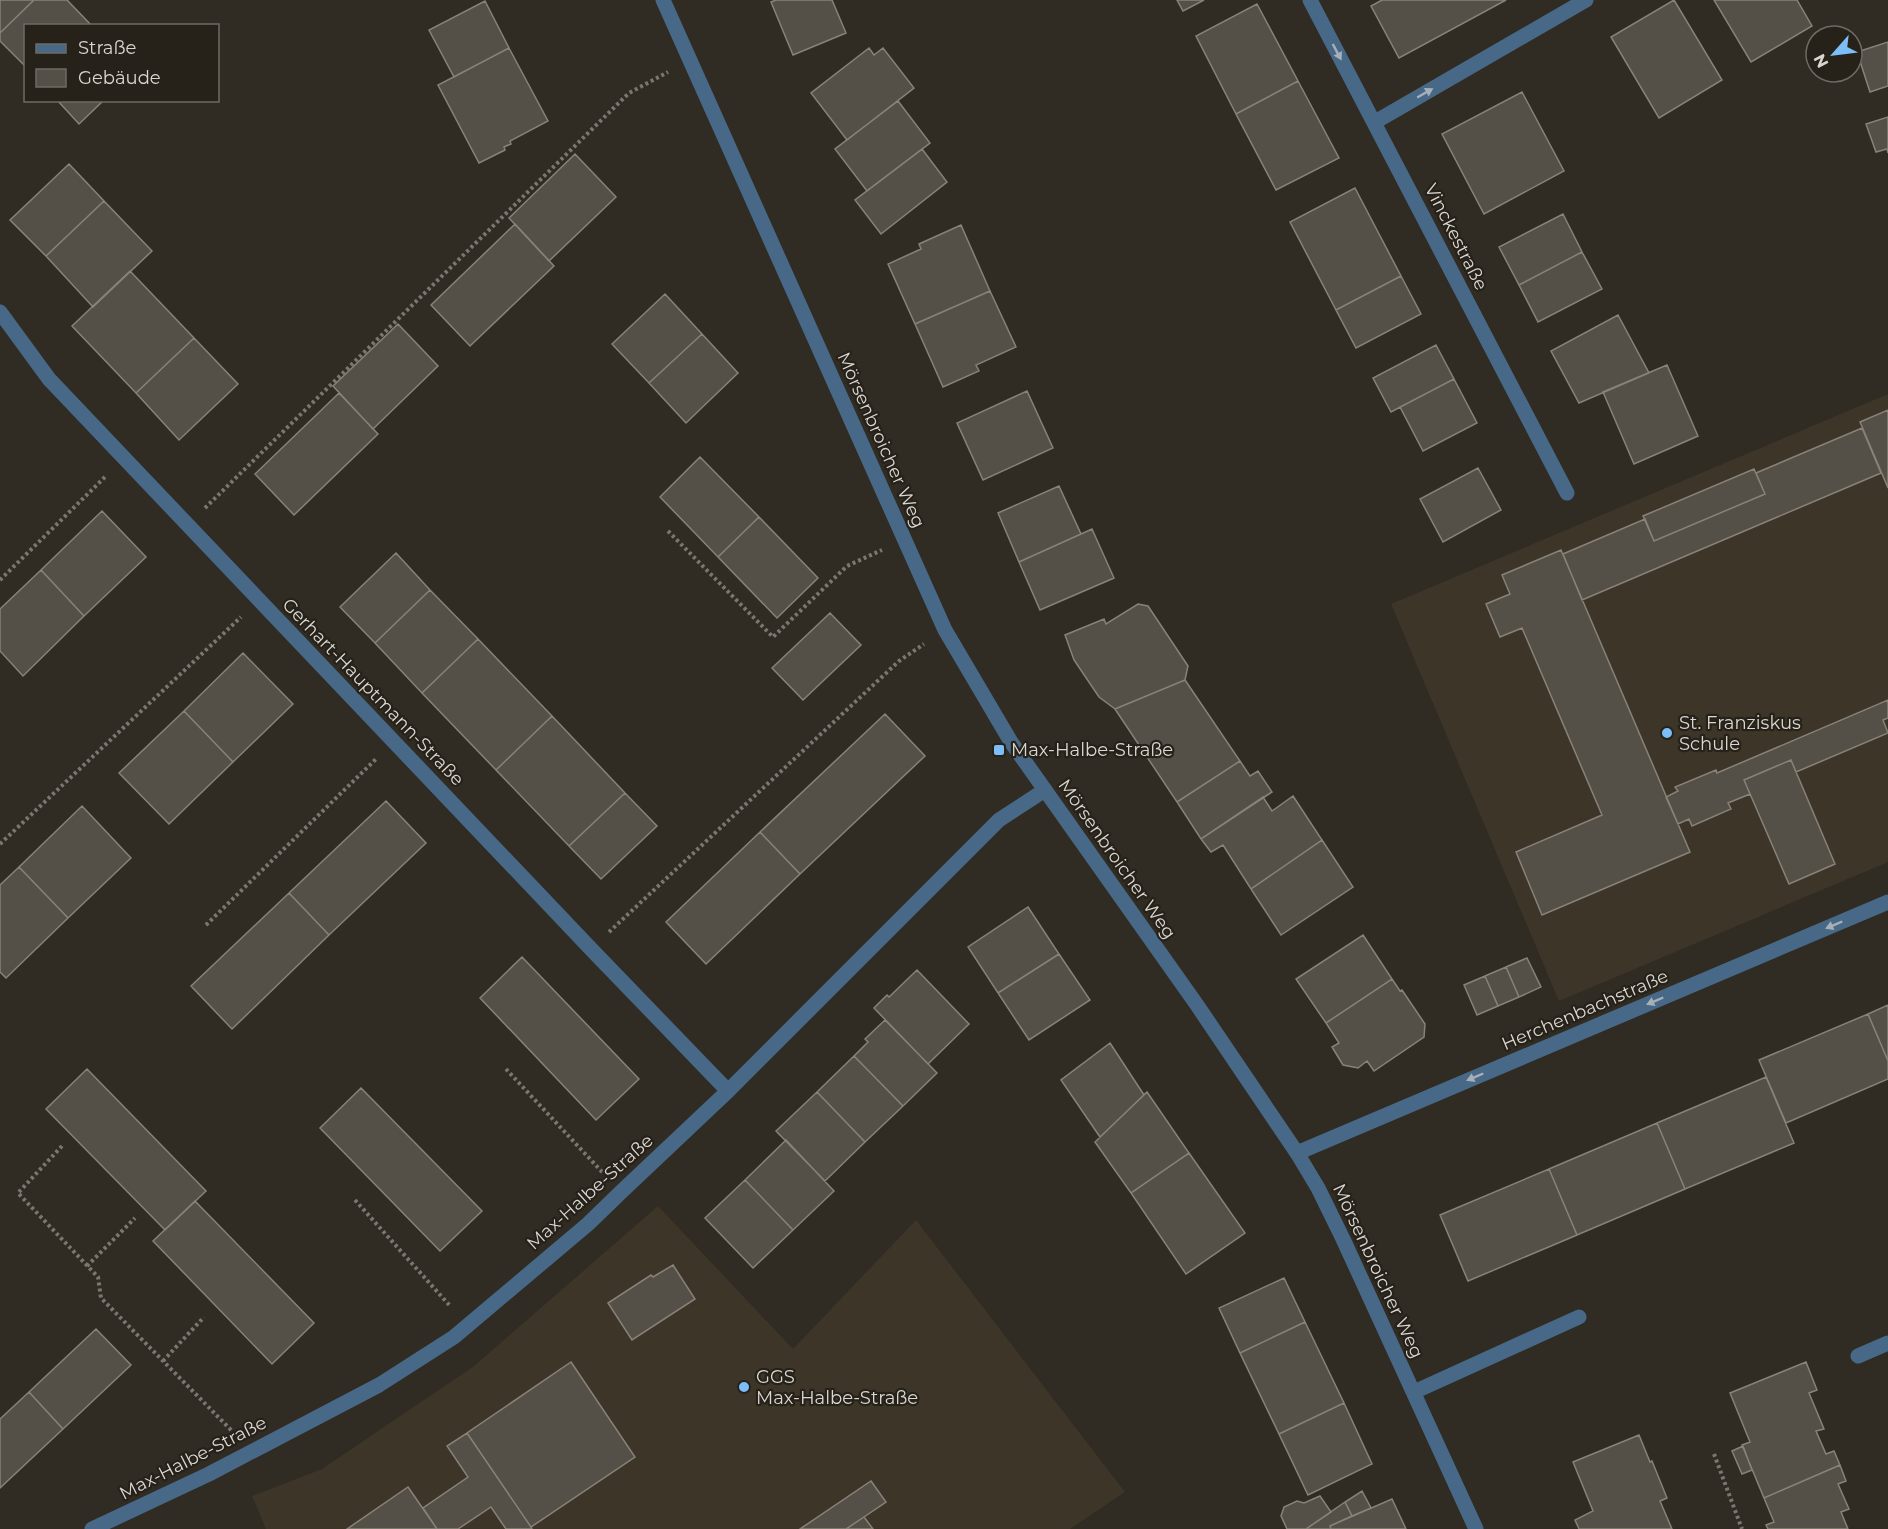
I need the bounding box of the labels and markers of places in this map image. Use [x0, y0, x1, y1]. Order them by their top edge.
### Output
place label: St. Franziskus Schule [1679, 712, 1801, 755]
marker: St. Franziskus Schule [1660, 726, 1674, 740]
place label: Max-Halbe-Straße [1011, 739, 1173, 761]
marker: Max-Halbe-Straße [992, 743, 1006, 757]
place label: GGS Max-Halbe-Straße [756, 1366, 918, 1409]
marker: GGS Max-Halbe-Straße [737, 1380, 751, 1394]

